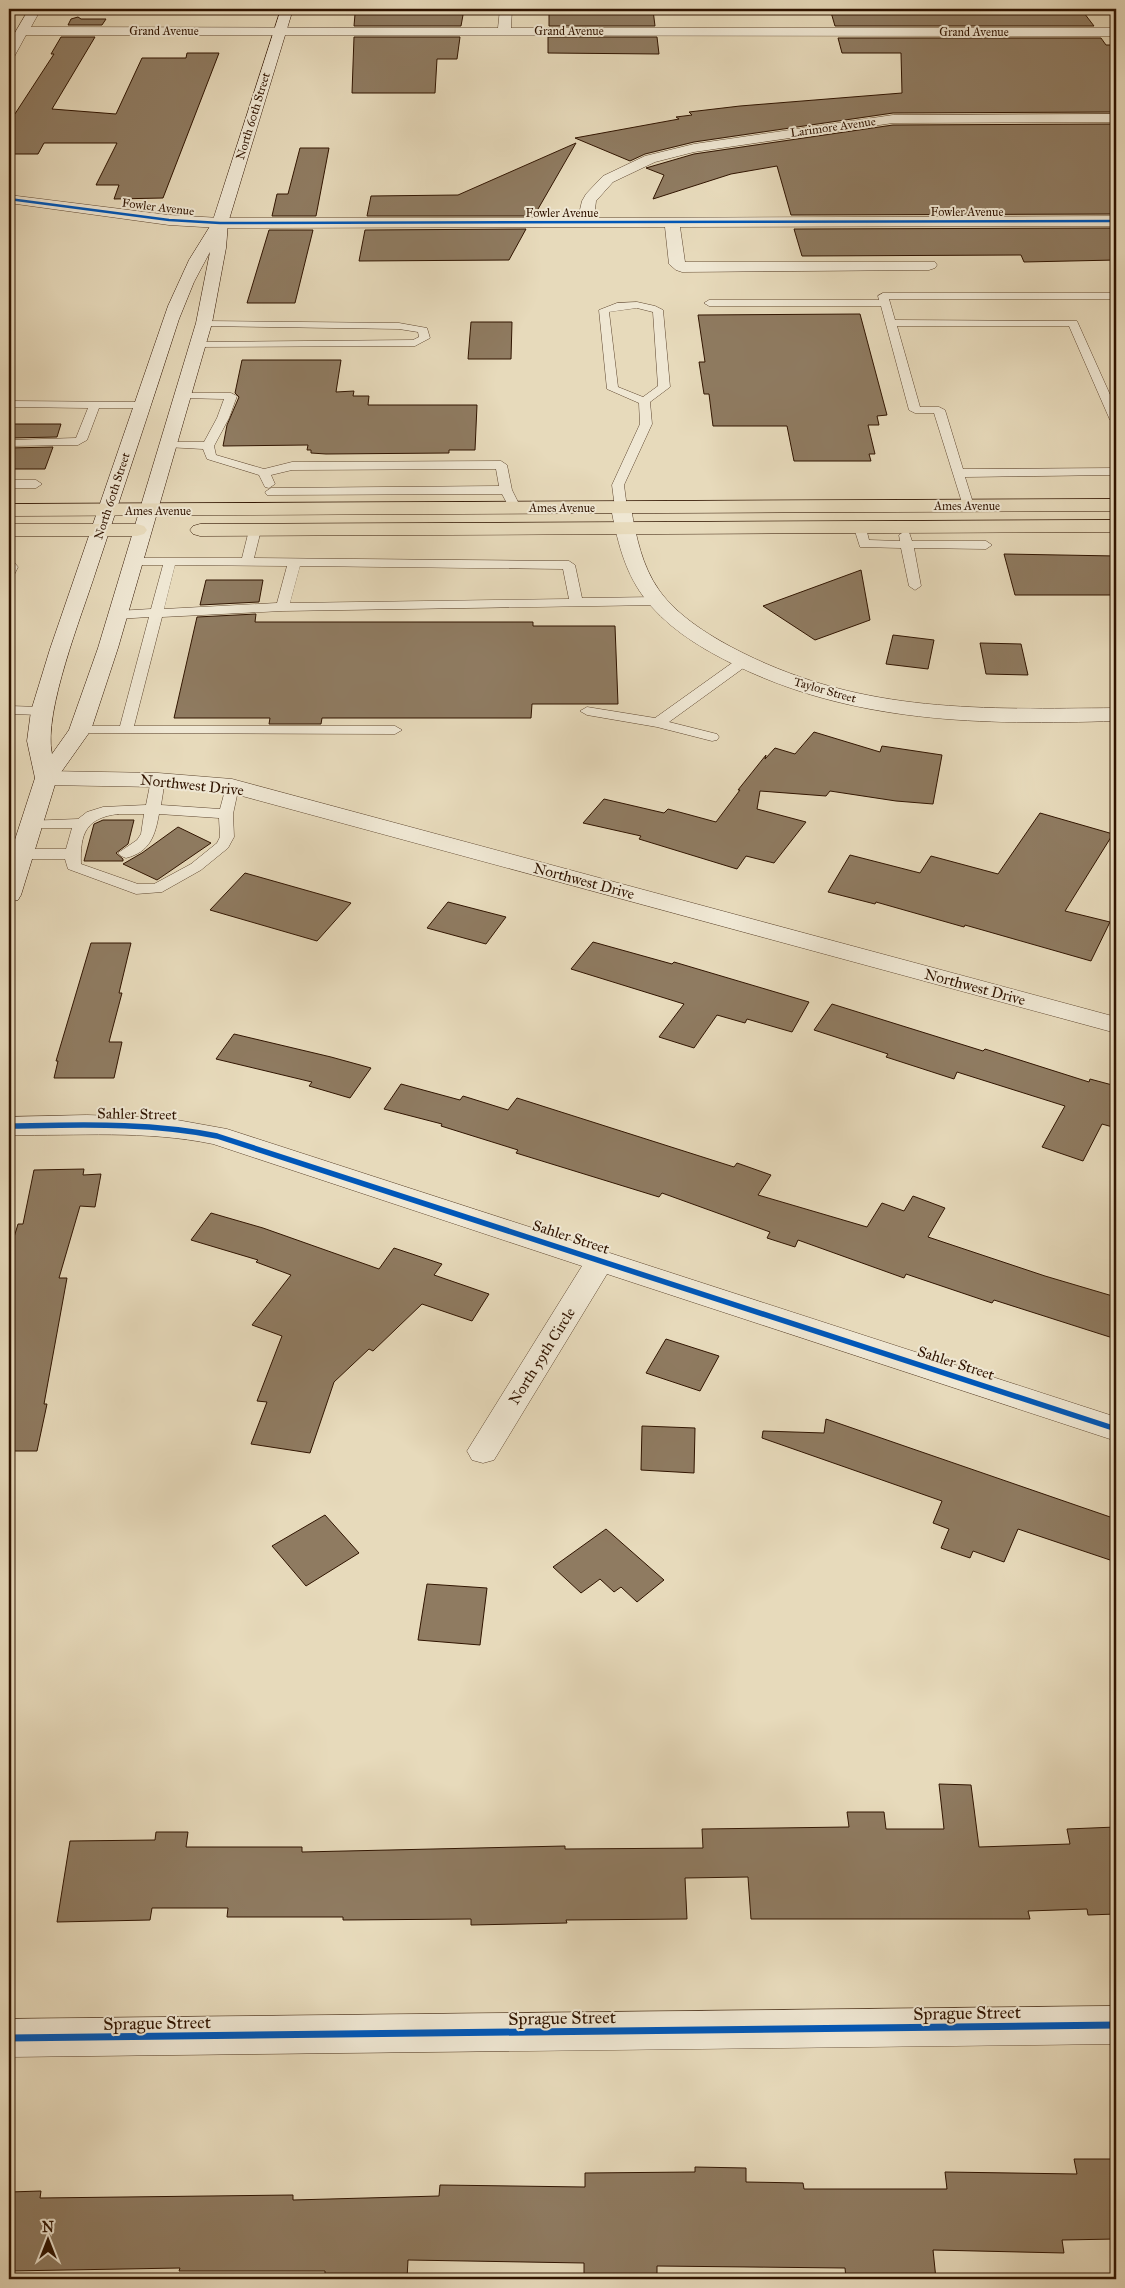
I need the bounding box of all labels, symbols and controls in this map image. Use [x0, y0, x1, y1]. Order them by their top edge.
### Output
street label: Grand Avenue [129, 24, 199, 38]
street label: Grand Avenue [534, 24, 604, 38]
street label: Grand Avenue [939, 25, 1009, 39]
street label: North 60th Street [233, 70, 273, 161]
street label: Larimore Avenue [789, 114, 877, 140]
street label: Fowler Avenue [121, 196, 195, 218]
street label: Fowler Avenue [931, 205, 1003, 219]
street label: Fowler Avenue [526, 206, 598, 220]
street label: North 60th Street [91, 450, 133, 541]
street label: Ames Avenue [933, 499, 1000, 513]
street label: Ames Avenue [528, 501, 595, 515]
street label: Ames Avenue [124, 504, 191, 518]
street label: Taylor Street [792, 674, 858, 706]
street label: Northwest Drive [139, 771, 245, 799]
street label: Northwest Drive [532, 859, 636, 903]
street label: Northwest Drive [923, 965, 1027, 1009]
street label: Sahler Street [97, 1104, 178, 1124]
street label: Sahler Street [530, 1216, 612, 1258]
street label: North 59th Circle [505, 1304, 579, 1408]
street label: Sahler Street [915, 1342, 997, 1384]
street label: Sprague Street [913, 2001, 1022, 2026]
street label: Sprague Street [508, 2006, 617, 2031]
street label: Sprague Street [103, 2011, 212, 2036]
north arrow [22, 2216, 72, 2266]
text: N [42, 2219, 54, 2236]

